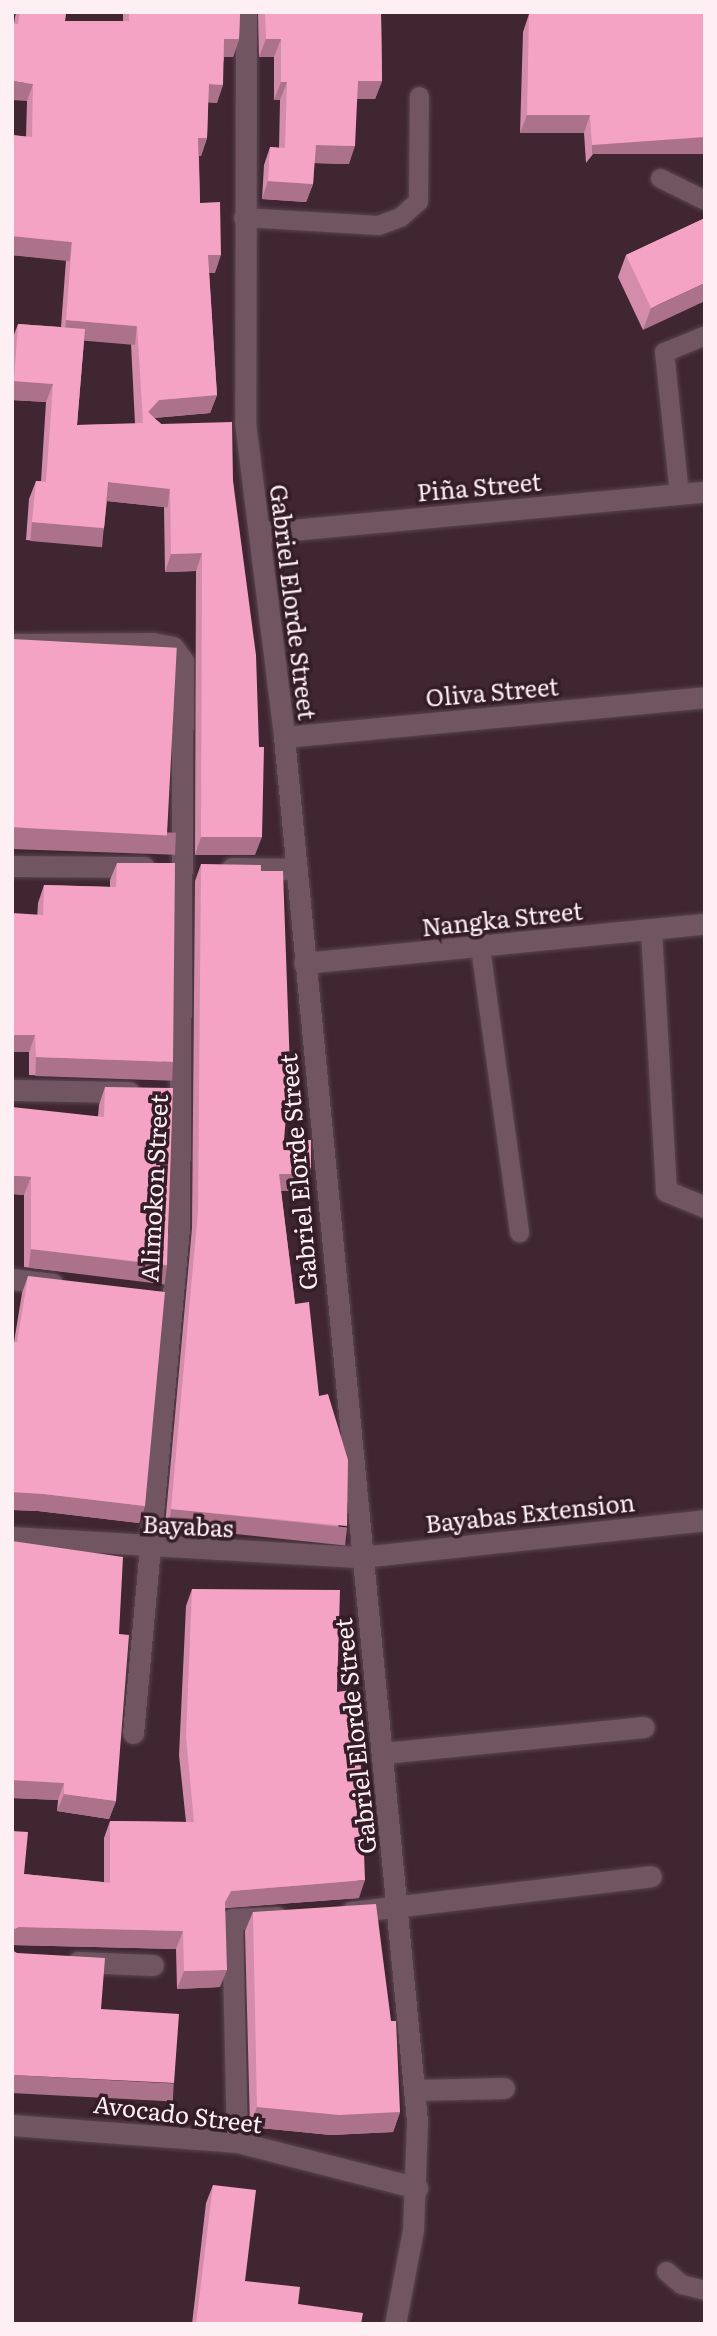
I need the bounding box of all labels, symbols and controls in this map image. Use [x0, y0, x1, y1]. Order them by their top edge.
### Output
street label: Piña Street [416, 466, 542, 506]
street label: Gabriel Elorde Street [265, 483, 323, 721]
street label: Oliva Street [424, 671, 560, 711]
street label: Nangka Street [420, 895, 584, 941]
street label: Gabriel Elorde Street [272, 1053, 322, 1291]
street label: Alimokon Street [134, 1093, 172, 1283]
street label: Bayabas Extension [424, 1487, 636, 1537]
street label: Bayabas [142, 1508, 234, 1542]
street label: Gabriel Elorde Street [327, 1617, 381, 1855]
street label: Avocado Street [92, 2088, 264, 2138]

